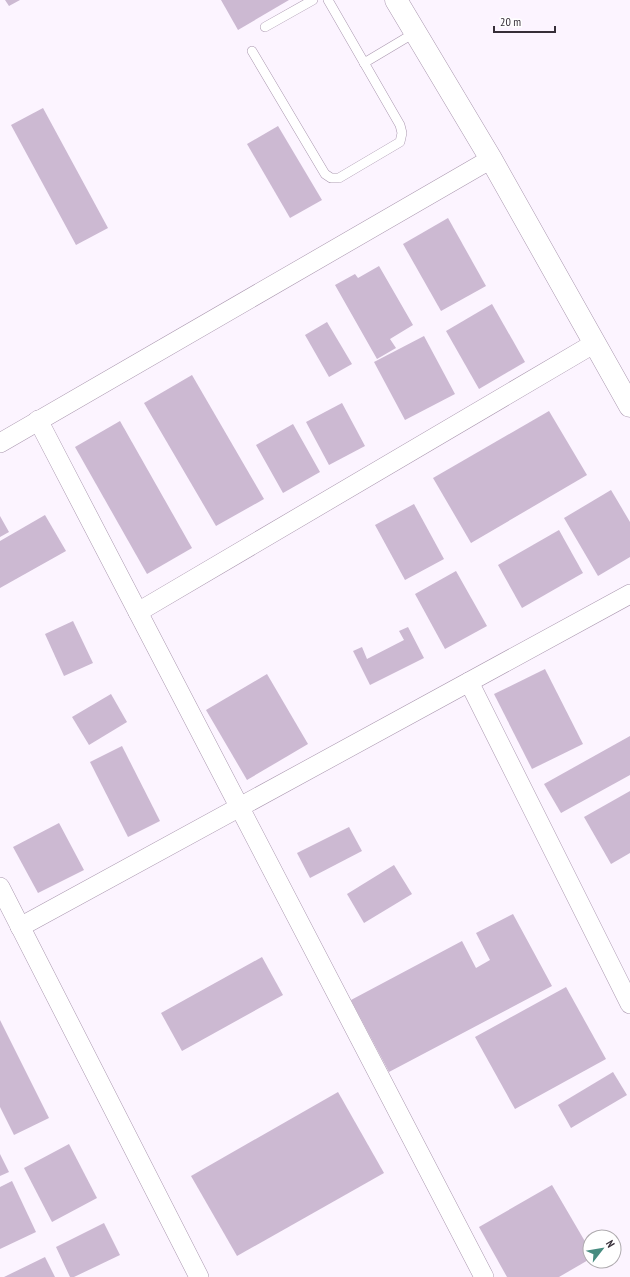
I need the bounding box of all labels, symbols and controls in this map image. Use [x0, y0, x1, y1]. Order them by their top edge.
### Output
scale bar [494, 8, 555, 34]
text: 20 m [500, 14, 521, 29]
north arrow [582, 1229, 622, 1269]
text: N [603, 1238, 618, 1250]

